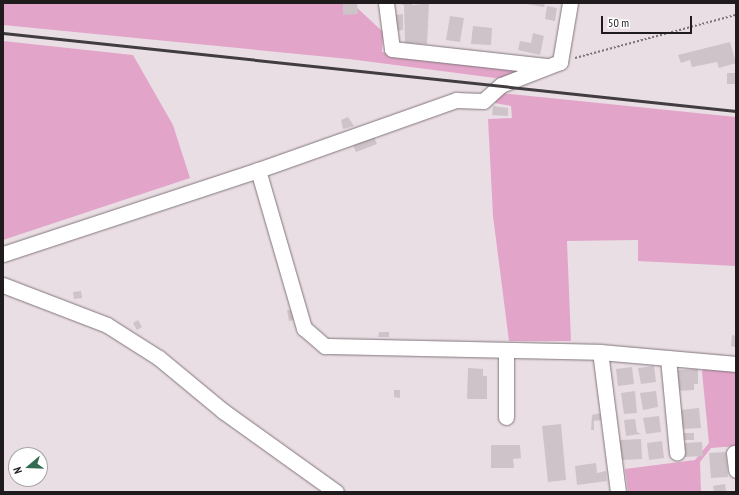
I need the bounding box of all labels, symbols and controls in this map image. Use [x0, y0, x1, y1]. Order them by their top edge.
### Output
scale bar [603, 8, 694, 34]
text: 50 m [608, 15, 629, 30]
north arrow [8, 447, 48, 487]
text: N [10, 465, 25, 476]

